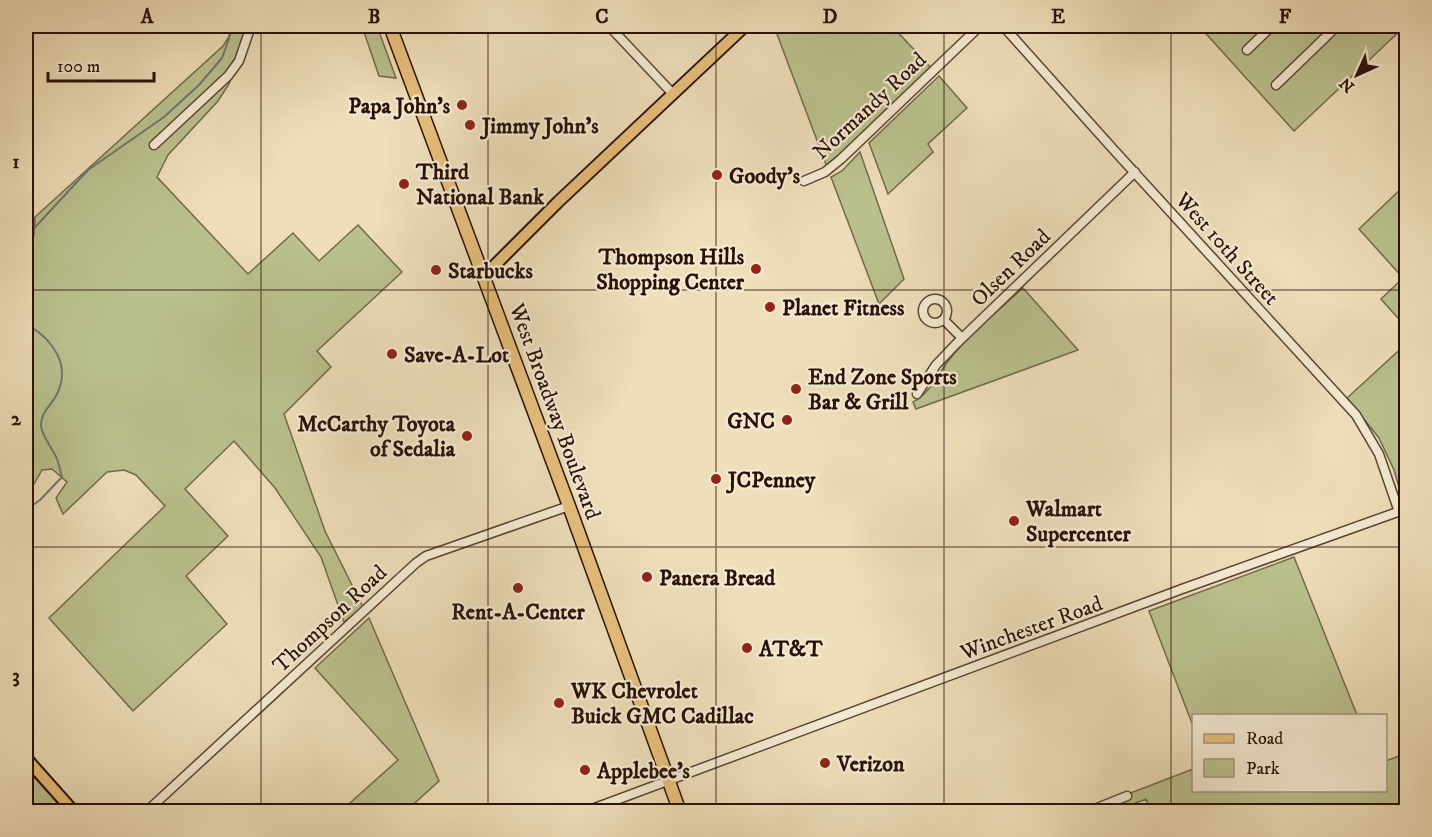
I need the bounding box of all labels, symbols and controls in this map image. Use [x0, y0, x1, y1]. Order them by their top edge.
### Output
text: A [140, 5, 155, 30]
text: B [368, 5, 380, 30]
text: C [595, 5, 609, 30]
text: D [823, 5, 838, 30]
text: E [1051, 5, 1065, 30]
text: F [1279, 5, 1292, 30]
scale bar [48, 45, 154, 83]
north arrow [1327, 45, 1387, 105]
street label: Normandy Road [808, 47, 932, 166]
text: 100 m [57, 56, 100, 78]
text: N [1335, 73, 1359, 97]
place label: Papa John's [348, 93, 451, 120]
marker: Papa John's [455, 98, 469, 112]
place label: Jimmy John's [479, 113, 599, 140]
marker: Jimmy John's [463, 118, 477, 132]
text: 1 [12, 150, 20, 175]
place label: Third National Bank [415, 159, 545, 211]
place label: Goody's [729, 163, 801, 190]
marker: Goody's [710, 168, 724, 182]
marker: Third National Bank [397, 177, 411, 191]
street label: West 10th Street [1169, 186, 1285, 311]
street label: Olsen Road [966, 224, 1056, 313]
place label: Thompson Hills Shopping Center [596, 244, 745, 296]
place label: Starbucks [448, 258, 533, 285]
marker: Thompson Hills Shopping Center [749, 262, 763, 276]
marker: Starbucks [429, 263, 443, 277]
place label: Planet Fitness [782, 295, 905, 322]
street label: West Broadway Boulevard [503, 299, 606, 523]
marker: Planet Fitness [763, 300, 777, 314]
place label: Save-A-Lot [404, 342, 509, 369]
marker: Save-A-Lot [385, 347, 399, 361]
place label: End Zone Sports Bar & Grill [808, 364, 957, 416]
marker: End Zone Sports Bar & Grill [789, 382, 803, 396]
text: 2 [11, 407, 22, 432]
place label: GNC [727, 408, 775, 435]
place label: McCarthy Toyota of Sedalia [298, 411, 456, 463]
marker: GNC [780, 413, 794, 427]
marker: McCarthy Toyota of Sedalia [460, 429, 474, 443]
place label: JCPenney [725, 467, 816, 494]
marker: JCPenney [709, 472, 723, 486]
place label: Walmart Supercenter [1025, 496, 1132, 548]
marker: Walmart Supercenter [1007, 514, 1021, 528]
street label: Thompson Road [267, 559, 393, 679]
place label: Panera Bread [659, 565, 776, 592]
marker: Panera Bread [640, 570, 654, 584]
marker: Rent-A-Center [511, 581, 525, 595]
street label: Winchester Road [956, 590, 1106, 667]
place label: Rent-A-Center [451, 599, 586, 626]
place label: AT&T [758, 636, 823, 663]
marker: AT&T [740, 641, 754, 655]
text: 3 [12, 664, 20, 689]
place label: WK Chevrolet Buick GMC Cadillac [570, 678, 754, 730]
marker: WK Chevrolet Buick GMC Cadillac [552, 696, 566, 710]
legend [1192, 714, 1387, 792]
text: Road [1246, 728, 1283, 750]
place label: Verizon [836, 751, 905, 778]
marker: Verizon [818, 756, 832, 770]
place label: Applebee's [596, 758, 690, 785]
text: Park [1246, 758, 1280, 780]
marker: Applebee's [578, 763, 592, 777]

